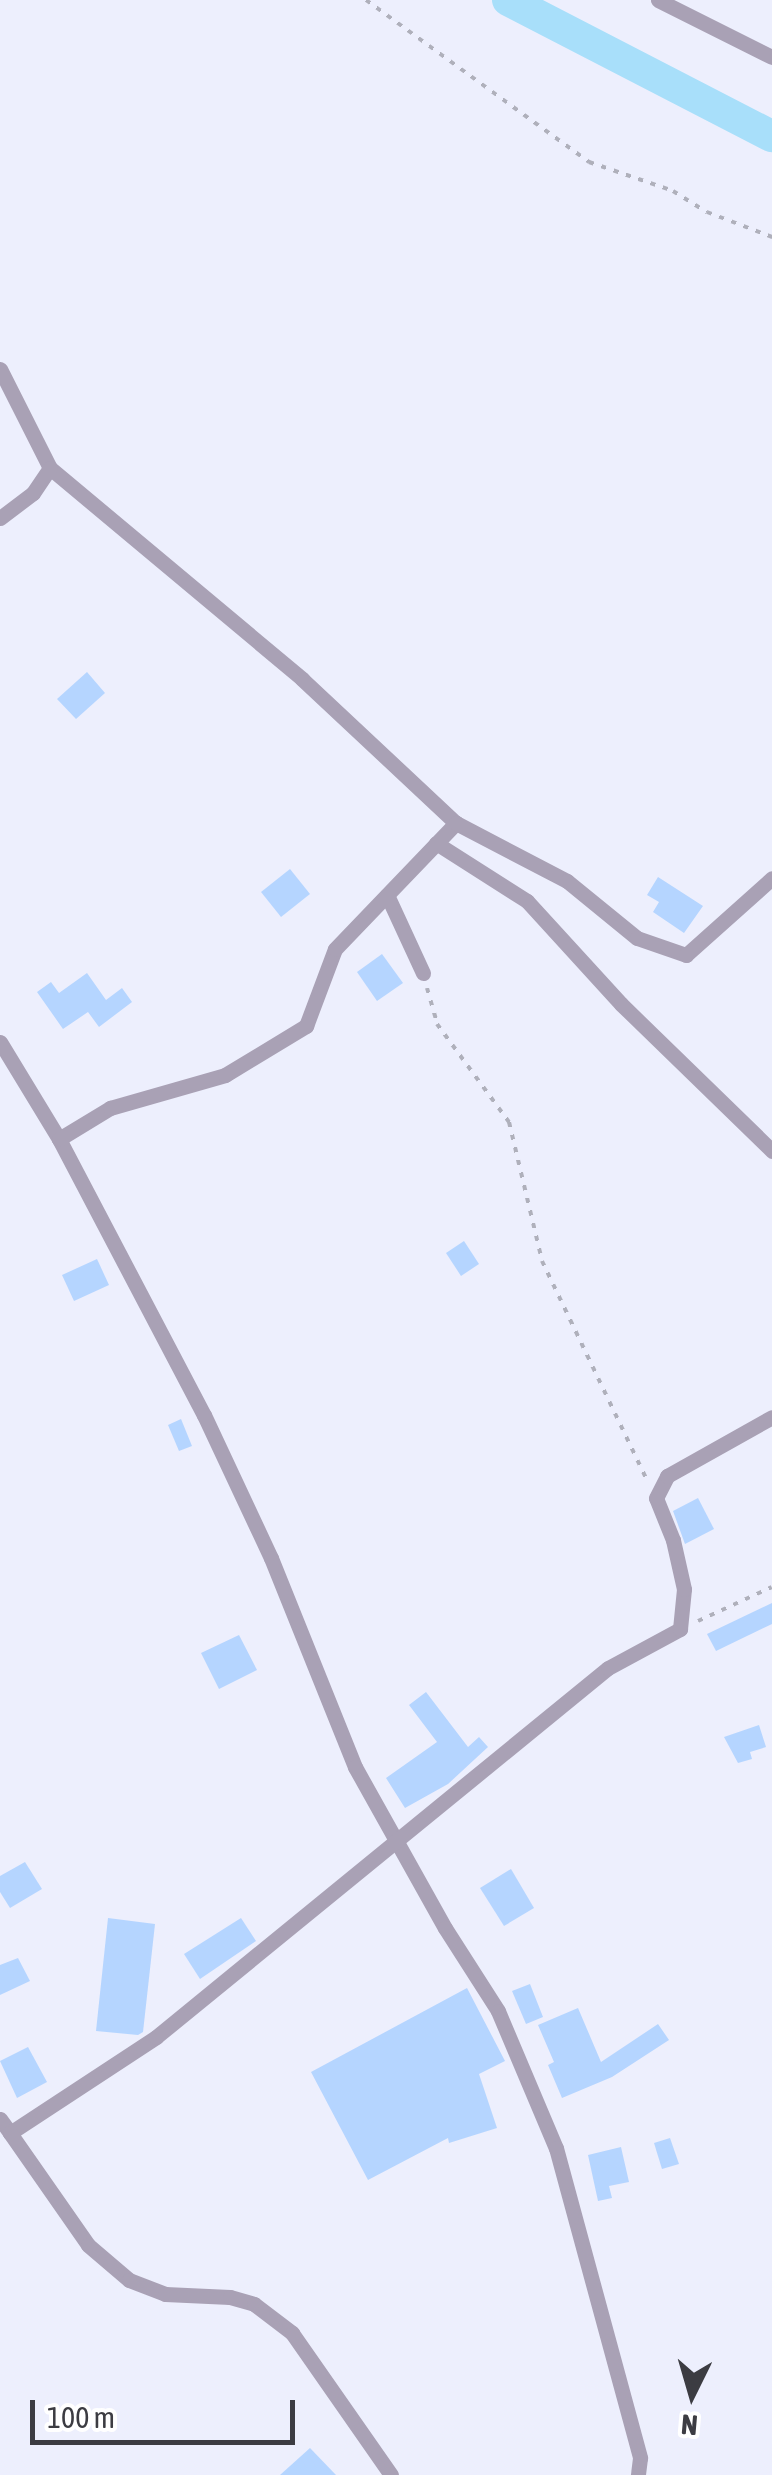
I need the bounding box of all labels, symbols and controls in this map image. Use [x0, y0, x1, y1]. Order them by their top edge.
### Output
north arrow [642, 2345, 742, 2445]
scale bar [35, 2380, 300, 2442]
text: 100 m [47, 2400, 115, 2434]
text: N [680, 2408, 699, 2442]

